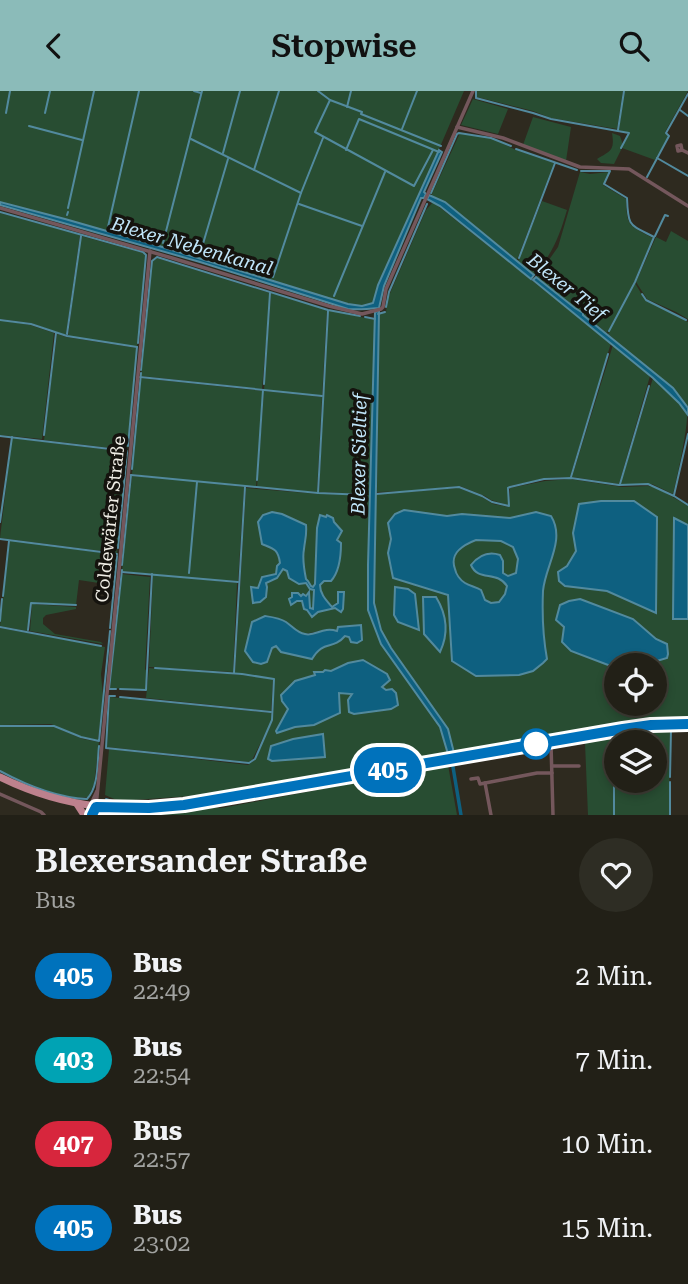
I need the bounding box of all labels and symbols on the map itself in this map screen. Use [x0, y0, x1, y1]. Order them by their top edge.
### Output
water label: Blexer Nebenkanal [108, 212, 276, 280]
water label: Blexer Tief [522, 248, 612, 327]
water label: Blexer Sieltief [346, 391, 372, 516]
street label: Coldewärfer Straße [91, 435, 129, 603]
unlabelled marker [521, 729, 551, 759]
line badge: 405 [348, 747, 428, 793]

